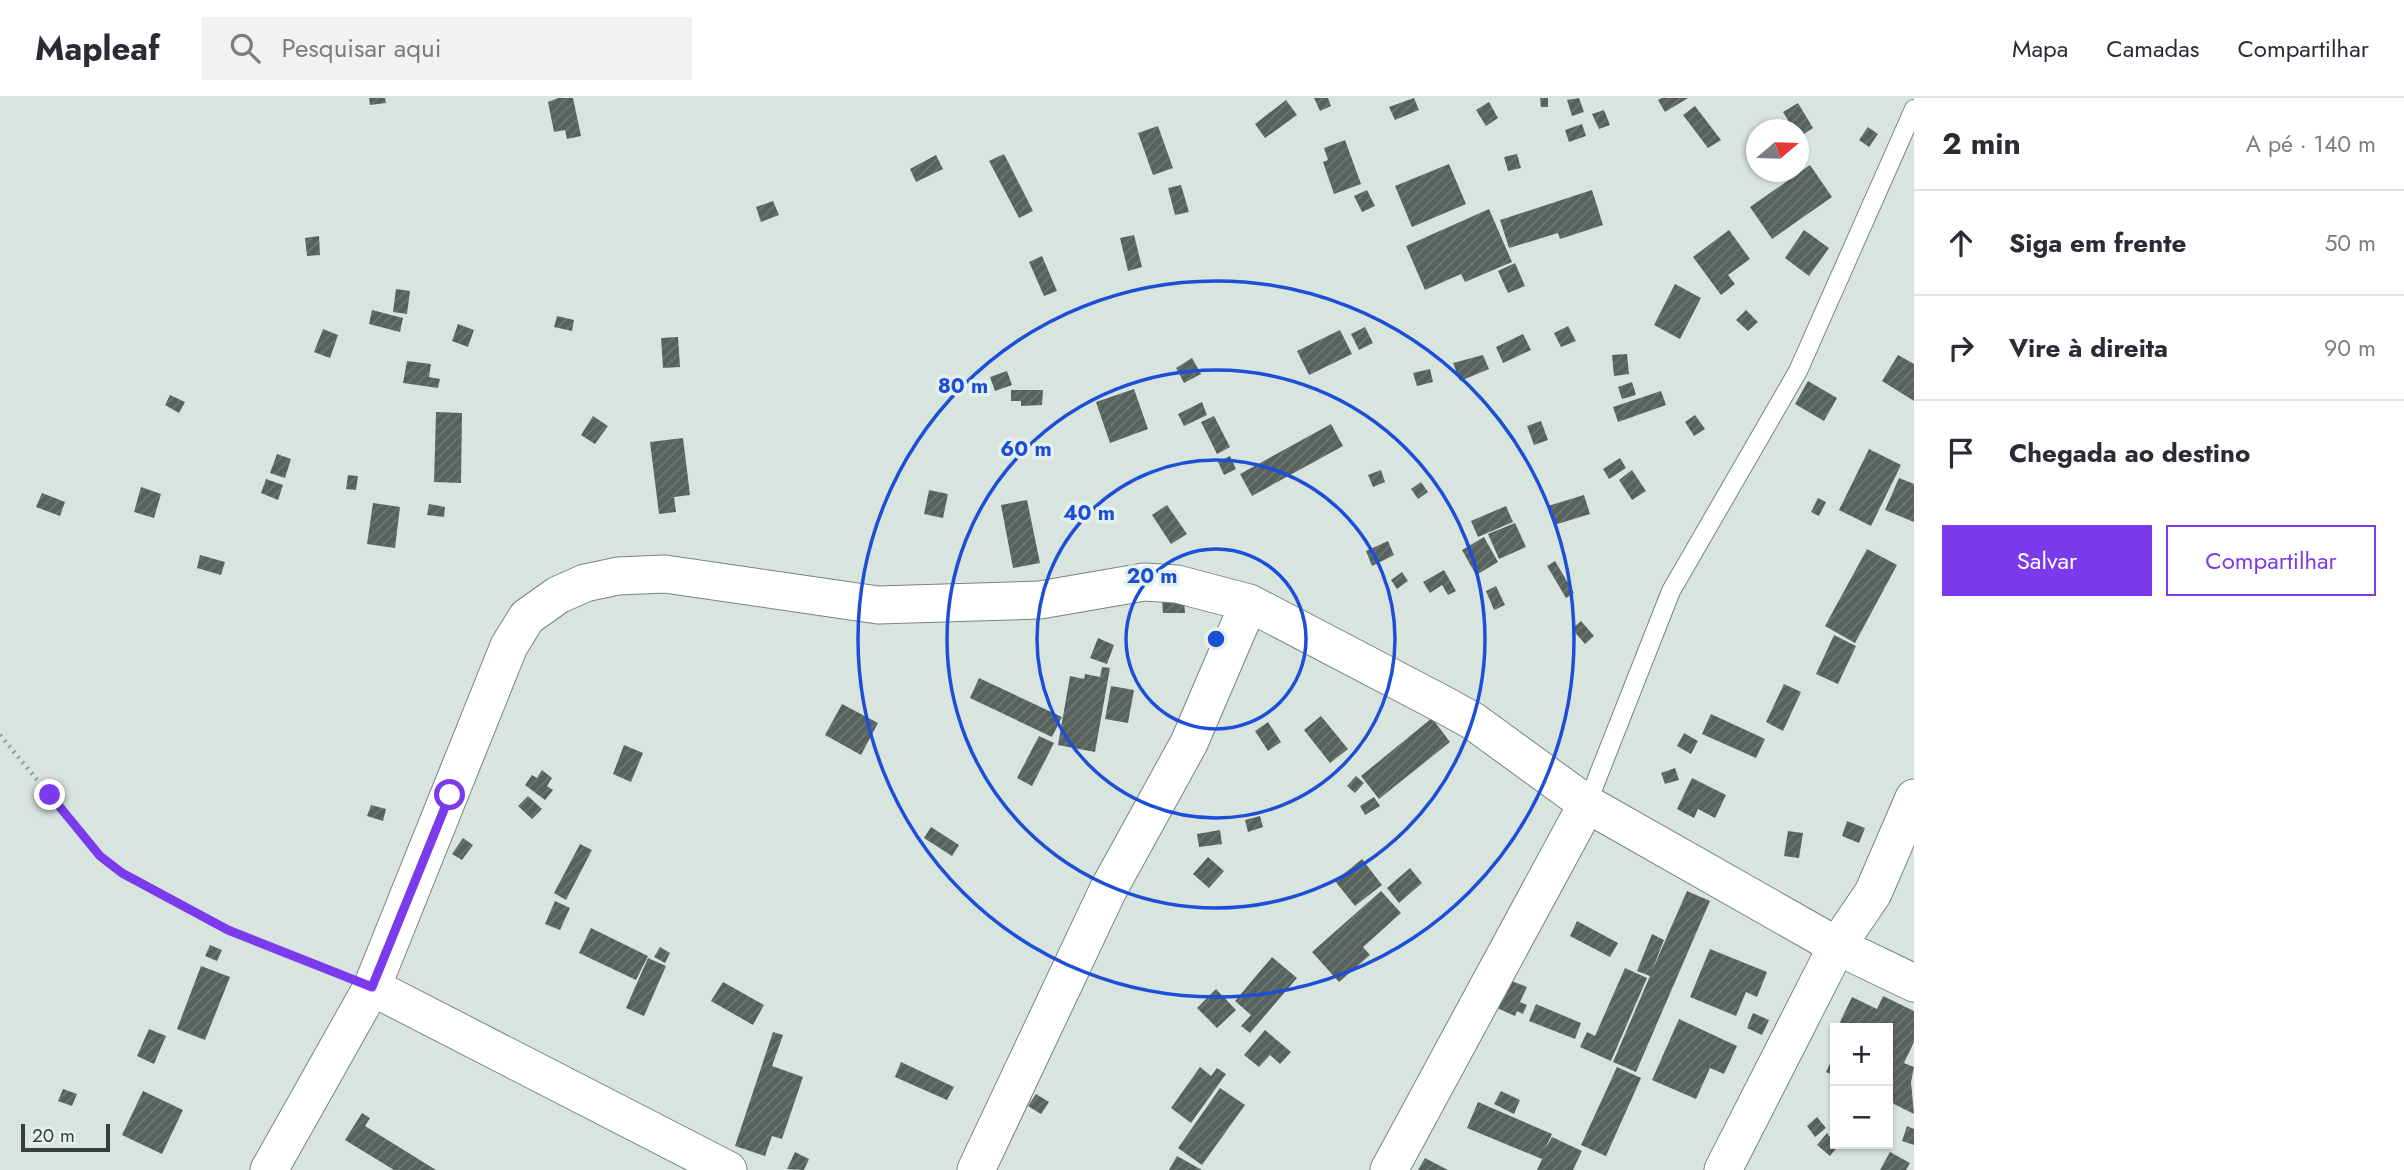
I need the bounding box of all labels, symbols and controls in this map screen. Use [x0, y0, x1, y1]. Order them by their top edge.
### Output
search box [202, 17, 692, 80]
text: Mapleaf [35, 25, 160, 72]
icon: search [226, 29, 264, 67]
text: Pesquisar aqui [282, 29, 442, 67]
text: Mapa [2012, 31, 2068, 66]
text: Camadas [2106, 31, 2199, 66]
text: Compartilhar [2237, 31, 2369, 66]
north arrow [1746, 119, 1809, 182]
text: 2 min [1942, 122, 2021, 165]
text: A pé · 140 m [2246, 127, 2376, 161]
icon: ahead [1942, 224, 1980, 262]
text: Siga em frente [2009, 224, 2186, 262]
text: 50 m [2324, 226, 2376, 260]
icon: right [1942, 329, 1980, 367]
text: Vire à direita [2009, 329, 2168, 367]
text: 90 m [2324, 331, 2376, 365]
text: 80 m [938, 371, 988, 401]
text: 60 m [1000, 434, 1052, 464]
icon: arrive [1942, 434, 1980, 472]
text: Chegada ao destino [2009, 434, 2250, 472]
text: 40 m [1063, 498, 1115, 528]
button: Salvar [1942, 525, 2152, 596]
button: Compartilhar [2166, 525, 2376, 596]
text: 20 m [1126, 561, 1178, 591]
centre of rings [1204, 627, 1228, 651]
route end [34, 779, 65, 810]
route start [434, 779, 465, 810]
map controls [1830, 1023, 1893, 1149]
button: + [1830, 1023, 1893, 1086]
button: − [1830, 1086, 1893, 1149]
scale bar [21, 1121, 110, 1153]
text: 20 m [32, 1122, 75, 1149]

